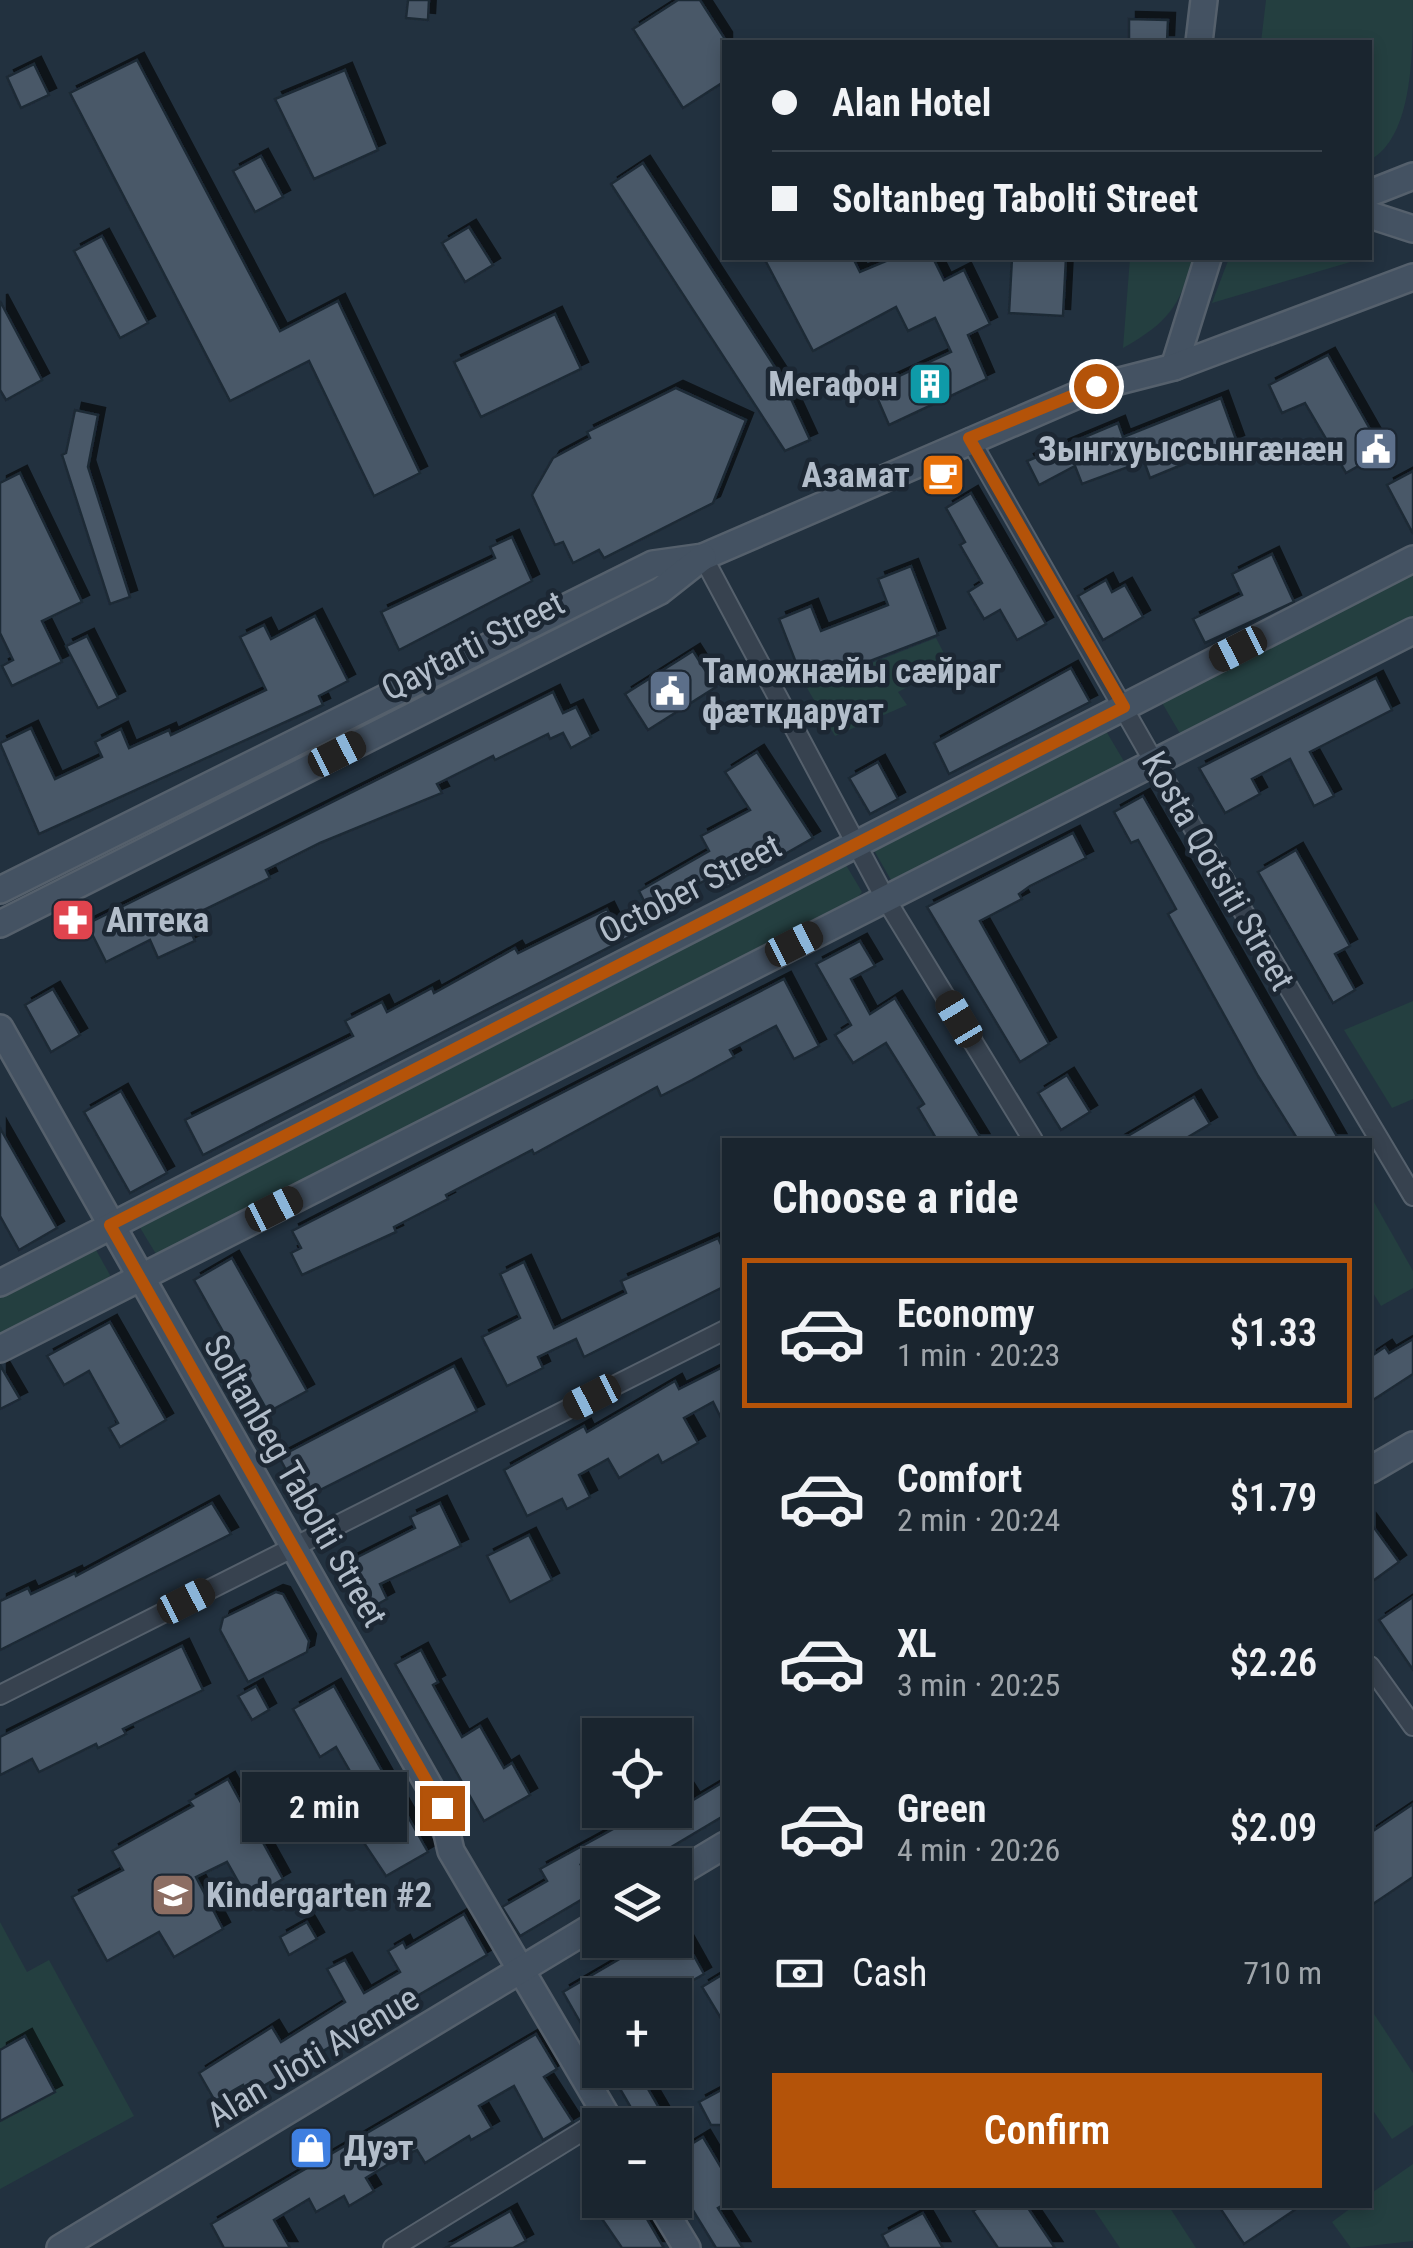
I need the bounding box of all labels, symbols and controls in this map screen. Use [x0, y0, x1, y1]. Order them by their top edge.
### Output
text: Alan Hotel [832, 81, 991, 125]
text: Soltanbeg Tabolti Street [832, 177, 1198, 221]
building icon: Мегафон [907, 361, 953, 407]
place label: Мегафон [768, 364, 898, 405]
route start [1074, 364, 1119, 409]
public building icon: Зынгхуыссынгæнæн [1353, 426, 1399, 472]
place label: Зынгхуыссынгæнæн [1038, 429, 1344, 470]
cafe icon: Азамат [920, 452, 966, 498]
place label: Азамат [801, 455, 910, 496]
street label: Qaytarti Street [375, 583, 571, 709]
car [1204, 622, 1272, 676]
place label: Таможнæйы сæйраг фæткдаруат [702, 651, 1001, 732]
public building icon: Таможнæйы сæйраг фæткдаруат [647, 668, 693, 714]
car [303, 727, 371, 781]
street label: Kosta Qotsiti Street [1133, 744, 1303, 998]
street label: October Street [592, 826, 788, 952]
pharmacy icon: Аптека [50, 897, 96, 943]
place label: Аптека [106, 900, 209, 941]
car [760, 917, 828, 971]
car [931, 986, 987, 1052]
text: Choose a ride [772, 1171, 1019, 1224]
car [240, 1182, 308, 1236]
icon: car [777, 1288, 867, 1378]
text: Economy [897, 1292, 1034, 1336]
text: $1.33 [1230, 1311, 1317, 1355]
street label: Soltanbeg Tabolti Street [195, 1328, 395, 1634]
text: 1 min · 20:23 [897, 1336, 1060, 1374]
car [558, 1370, 626, 1424]
icon: car [777, 1453, 867, 1543]
text: Comfort [897, 1457, 1022, 1501]
text: $1.79 [1230, 1476, 1317, 1520]
text: 2 min · 20:24 [897, 1501, 1060, 1539]
car [152, 1574, 220, 1628]
icon: car [777, 1618, 867, 1708]
text: XL [897, 1622, 936, 1666]
text: $2.26 [1230, 1641, 1317, 1685]
text: 3 min · 20:25 [897, 1666, 1060, 1704]
map controls [582, 1718, 692, 2218]
button: locate [582, 1718, 692, 1828]
callout: 2 min [242, 1773, 407, 1843]
icon: car [777, 1783, 867, 1873]
route end [420, 1786, 465, 1831]
text: Green [897, 1787, 987, 1831]
text: 2 min [289, 1788, 360, 1826]
text: $2.09 [1230, 1806, 1317, 1850]
text: 4 min · 20:26 [897, 1831, 1060, 1869]
button: layers [582, 1848, 692, 1958]
school or university icon: Kindergarten #2 [150, 1872, 196, 1918]
place label: Kindergarten #2 [206, 1875, 432, 1916]
icon: cash [772, 1946, 827, 2001]
text: Cash [852, 1951, 927, 1995]
text: 710 m [1243, 1954, 1322, 1992]
street label: Alan Jioti Avenue [200, 1978, 426, 2136]
button: + [582, 1978, 692, 2088]
button: Confirm [772, 2073, 1322, 2188]
button: − [582, 2108, 692, 2218]
shop icon: Дуэт [288, 2125, 334, 2171]
place label: Дуэт [344, 2128, 414, 2169]

